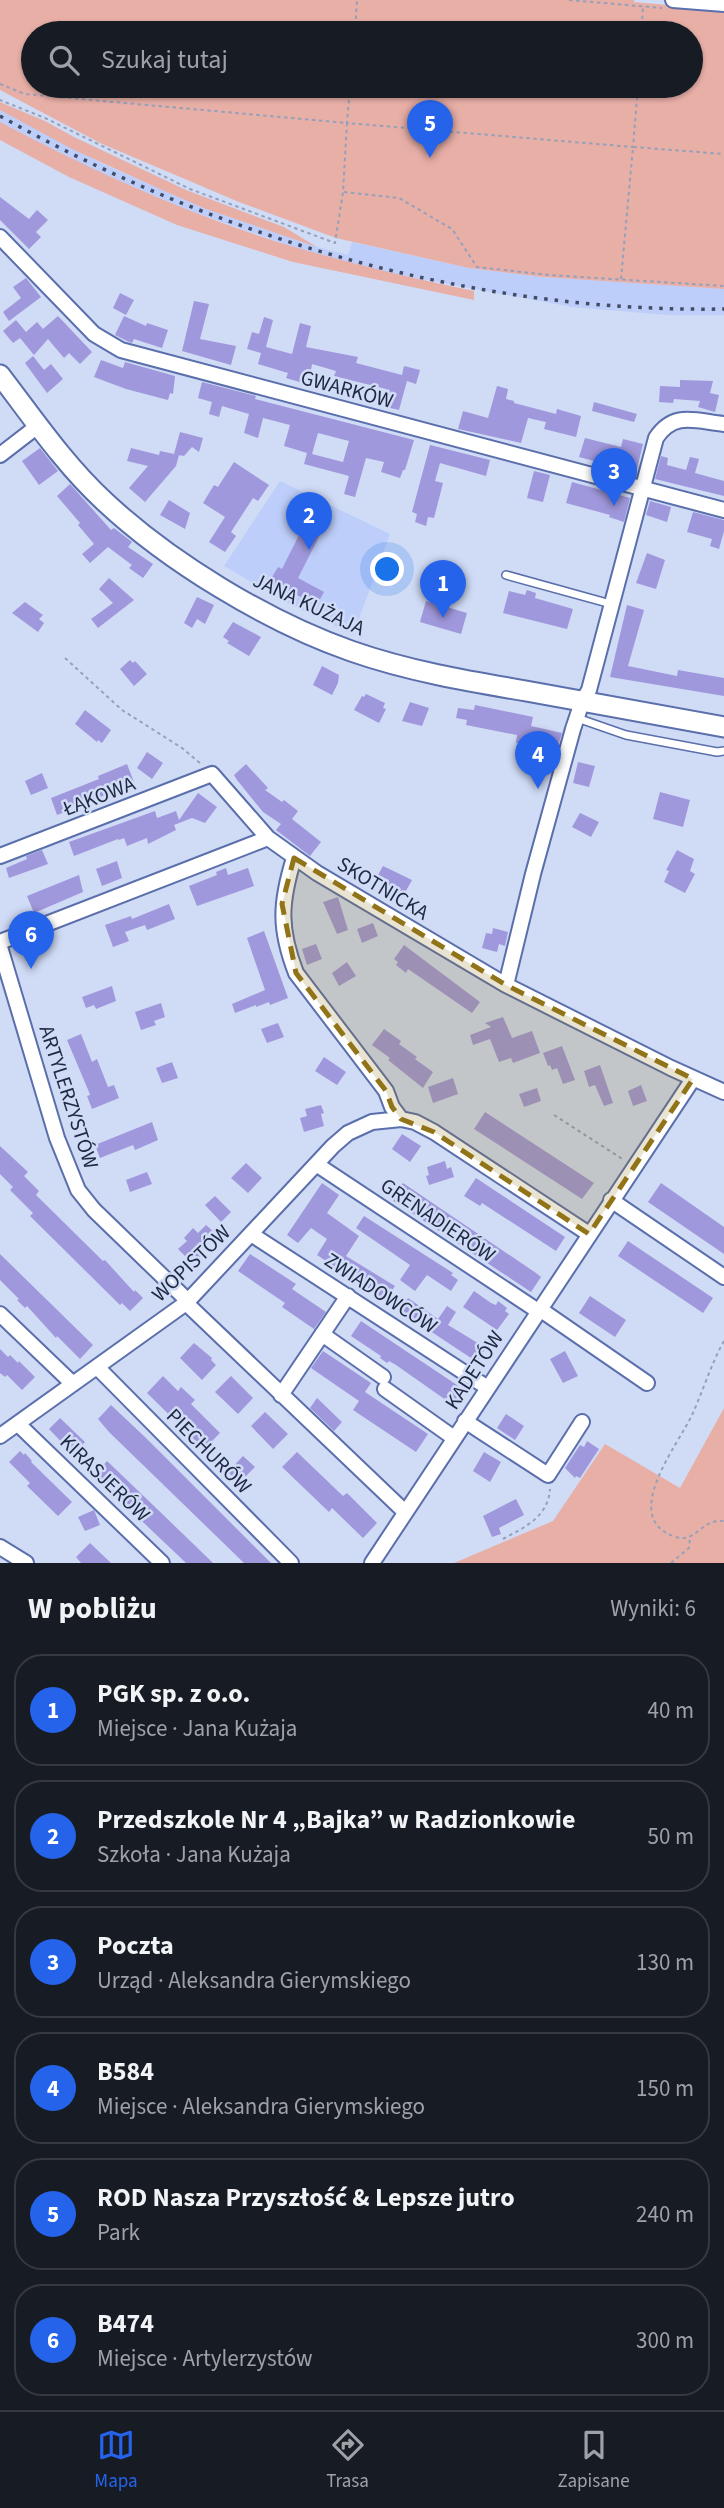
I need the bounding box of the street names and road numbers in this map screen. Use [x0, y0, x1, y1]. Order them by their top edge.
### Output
street label: GWARKÓW [297, 362, 397, 416]
street label: JANA KUŻAJA [248, 565, 370, 643]
street label: ŁĄKOWA [57, 768, 140, 824]
street label: SKOTNICKA [332, 849, 435, 927]
street label: ARTYLERZYSTÓW [32, 1021, 107, 1173]
street label: GRENADIERÓW [375, 1170, 502, 1270]
street label: WOPISTÓW [145, 1217, 238, 1308]
street label: ZWIADOWCÓW [319, 1245, 444, 1341]
street label: KADETÓW [437, 1324, 511, 1415]
street label: PIECHURÓW [160, 1402, 259, 1501]
street label: KIRASJERÓW [53, 1427, 157, 1529]

